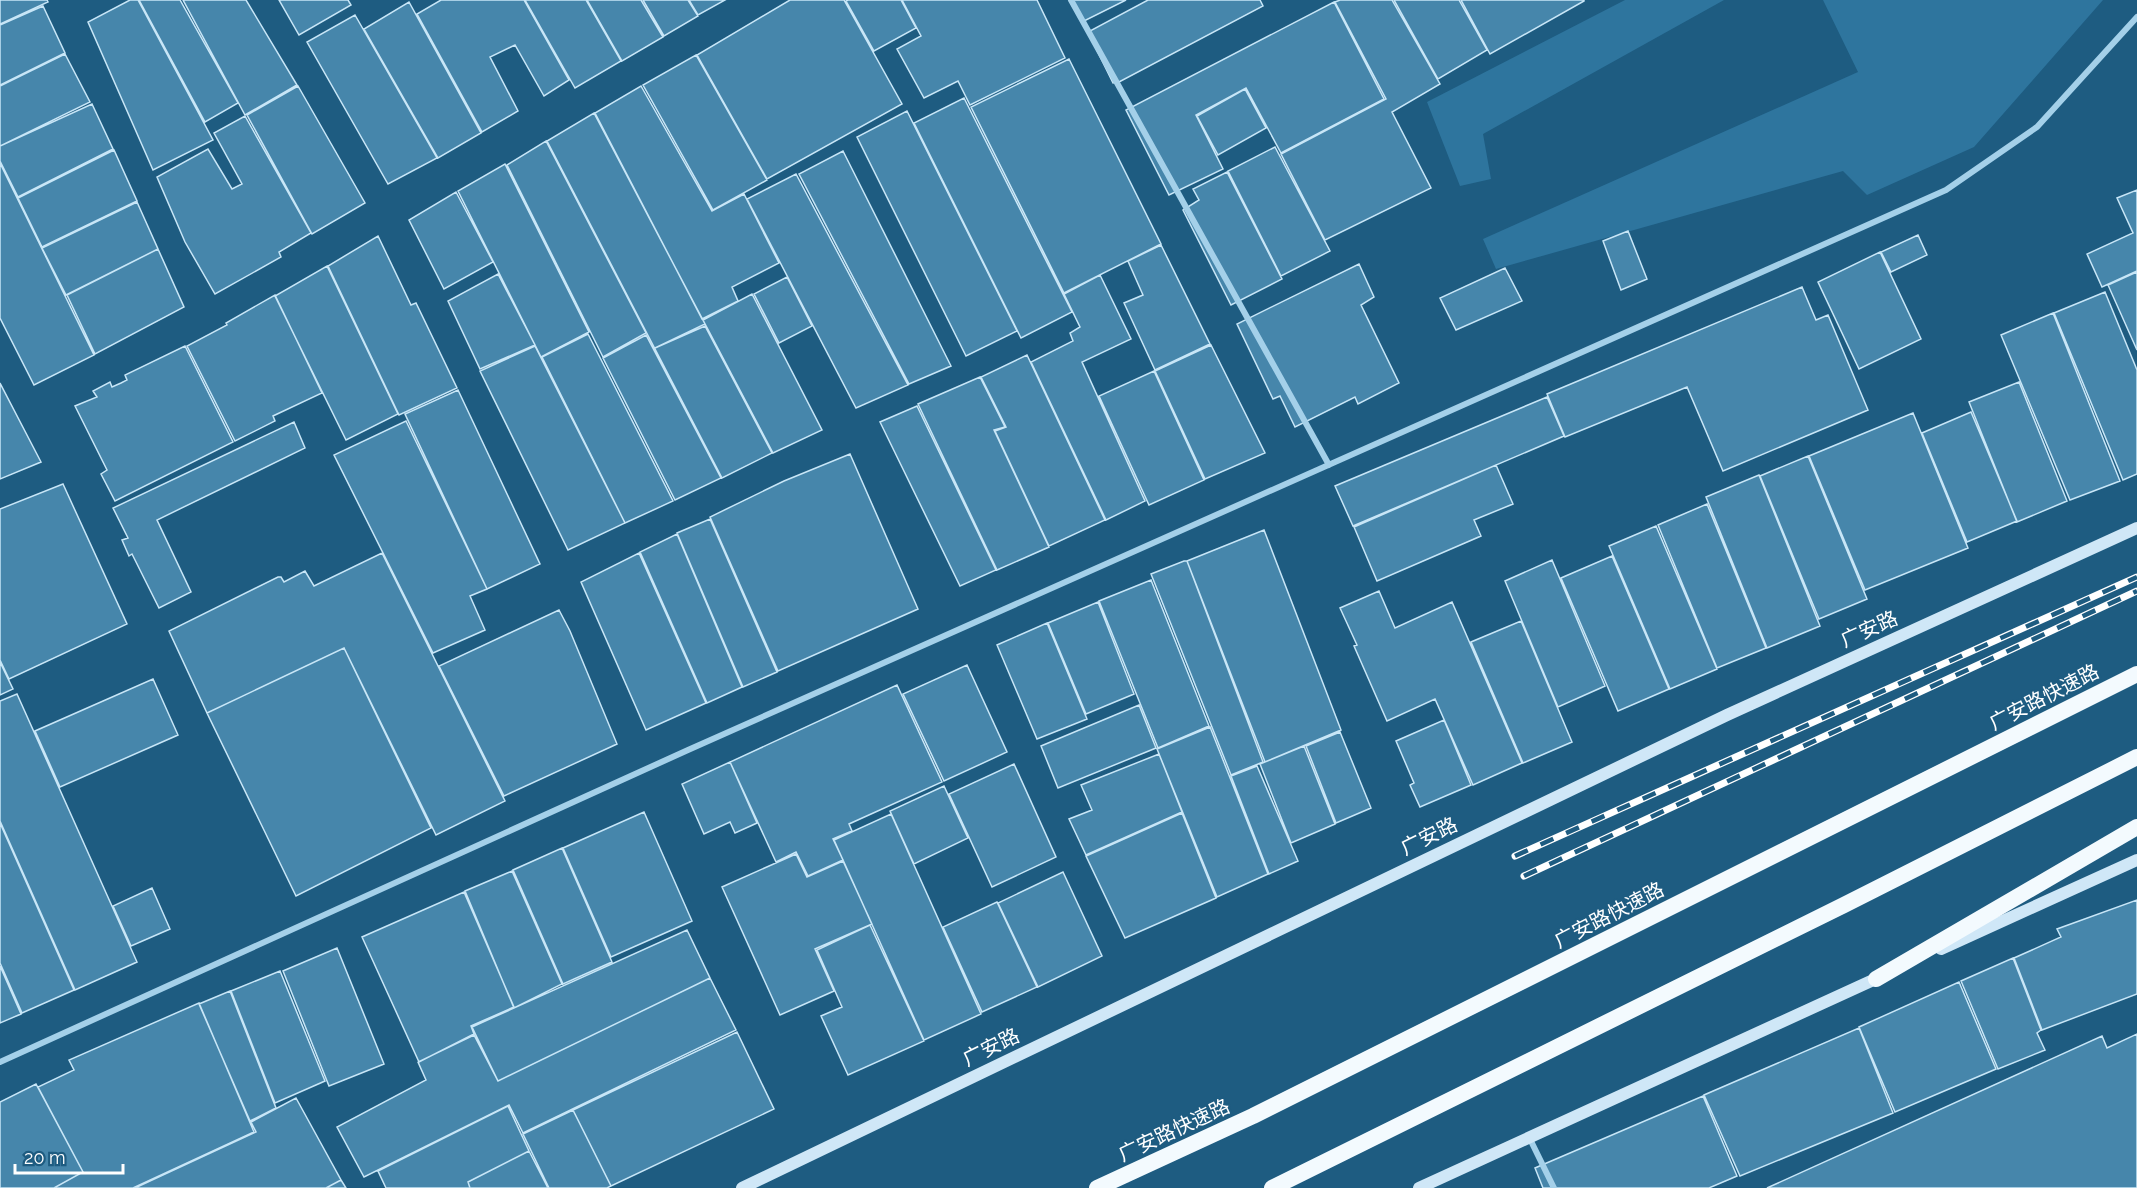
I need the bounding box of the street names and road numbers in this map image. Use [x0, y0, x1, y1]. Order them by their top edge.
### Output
street label: 广安路 [1837, 606, 1901, 652]
street label: 广安路快速路 [1985, 659, 2103, 735]
street label: 广安路 [1397, 812, 1461, 860]
street label: 广安路快速路 [1550, 877, 1668, 953]
street label: 广安路 [959, 1023, 1023, 1071]
street label: 广安路快速路 [1115, 1094, 1233, 1166]

